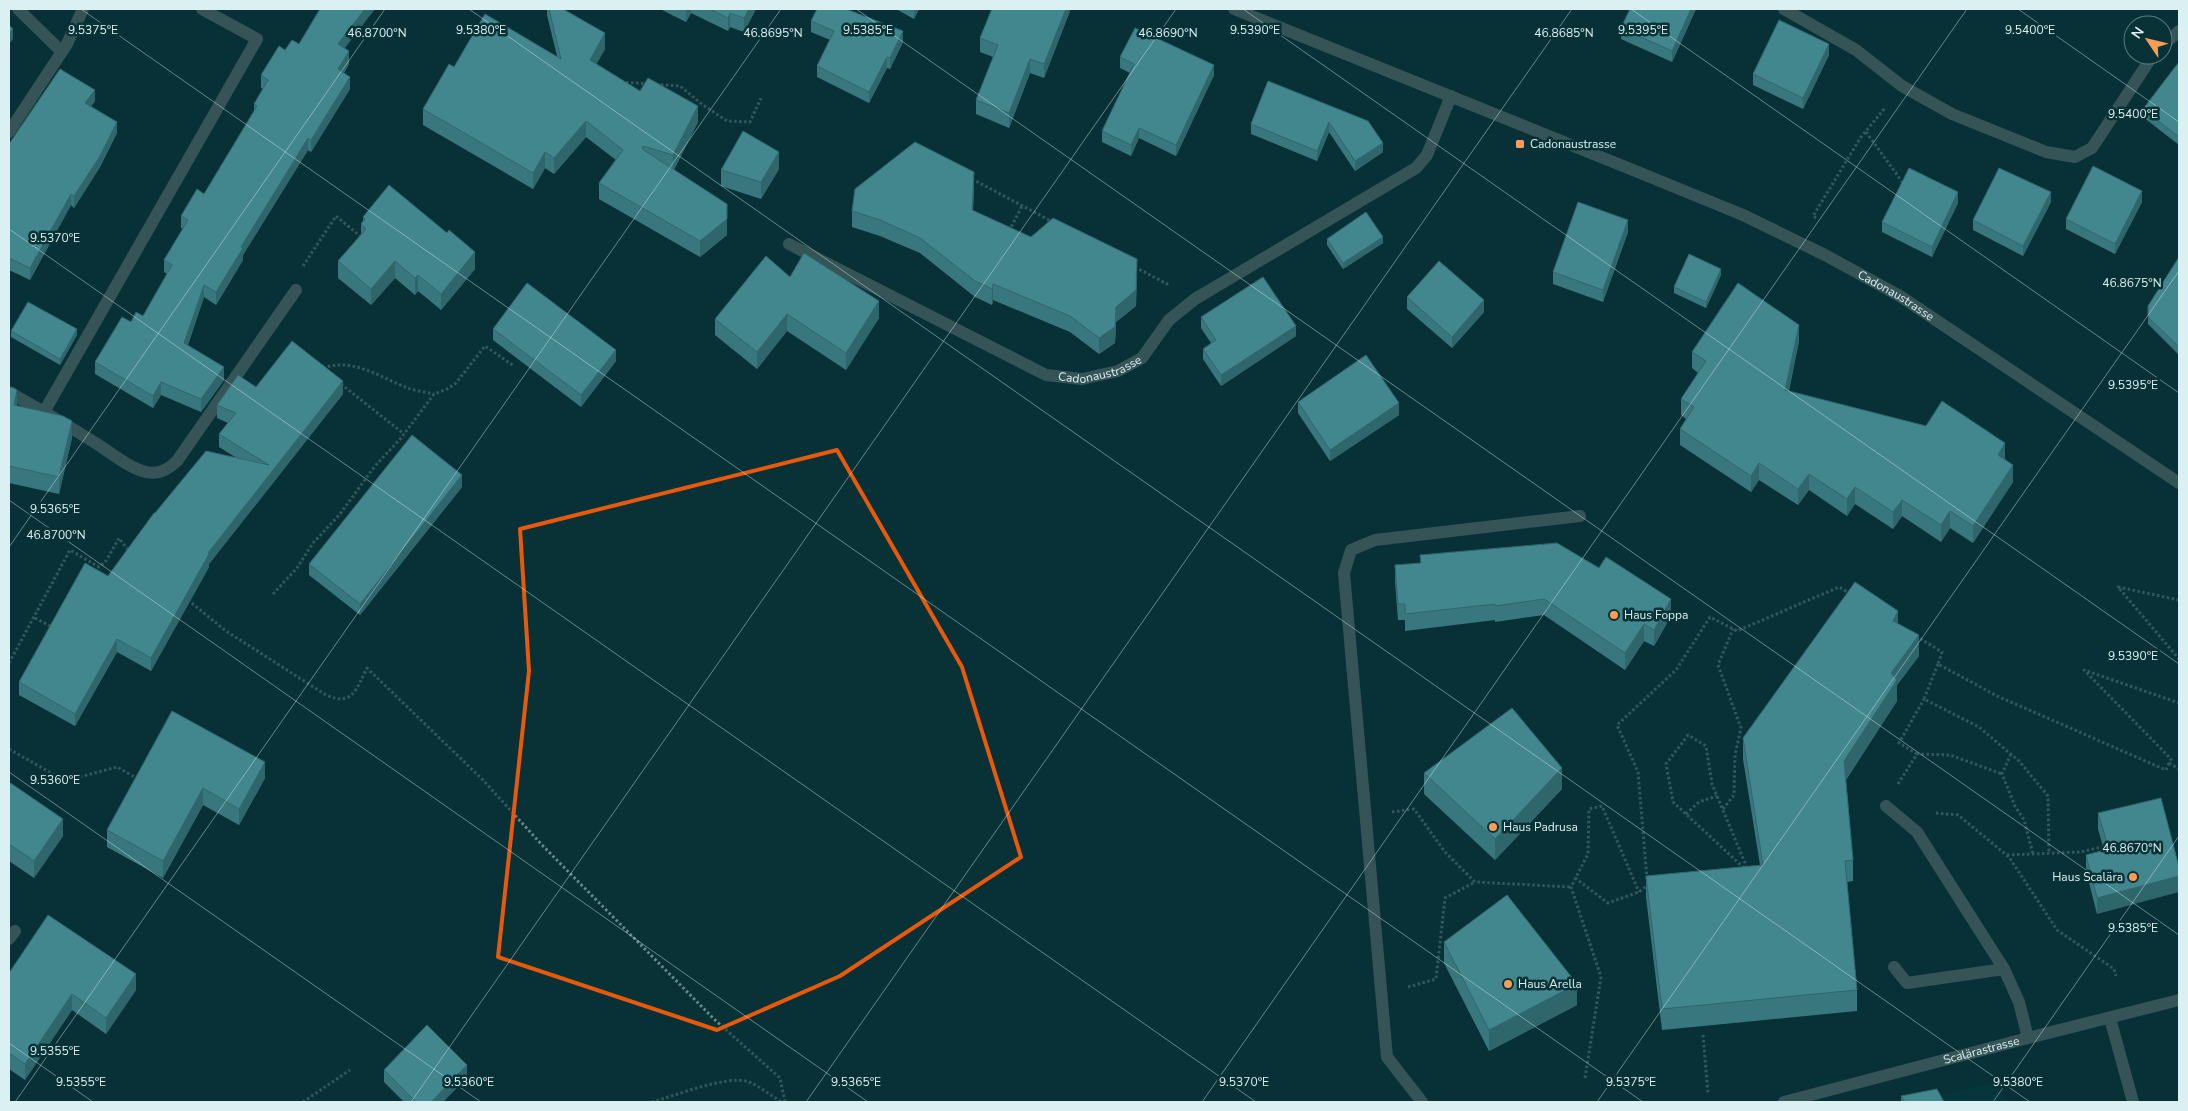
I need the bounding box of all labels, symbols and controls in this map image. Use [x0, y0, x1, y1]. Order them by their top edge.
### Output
north arrow [2123, 15, 2173, 65]
text: 9.5375°E [68, 22, 118, 38]
text: 9.5380°E [456, 22, 506, 38]
text: 9.5385°E [843, 22, 893, 38]
text: 9.5390°E [1230, 22, 1280, 38]
text: 9.5395°E [1618, 22, 1668, 38]
text: 9.5400°E [2005, 22, 2055, 38]
text: N [2127, 23, 2149, 43]
text: 46.8700°N [347, 25, 407, 41]
text: 46.8695°N [743, 25, 803, 41]
text: 46.8690°N [1138, 25, 1198, 41]
text: 46.8685°N [1534, 25, 1594, 41]
text: 9.5400°E [2108, 106, 2158, 122]
place label: Cadonaustrasse [1530, 136, 1616, 152]
marker: Cadonaustrasse [1514, 138, 1526, 150]
text: 9.5370°E [30, 230, 80, 246]
street label: Cadonaustrasse [1855, 266, 1937, 325]
text: 46.8675°N [2102, 275, 2162, 291]
street label: Cadonaustrasse [1057, 352, 1144, 387]
text: 9.5395°E [2108, 377, 2158, 393]
text: 9.5365°E [30, 501, 80, 517]
text: 46.8700°N [26, 527, 86, 543]
place label: Haus Foppa [1624, 607, 1688, 623]
marker: Haus Foppa [1608, 609, 1620, 621]
text: 9.5390°E [2108, 648, 2158, 664]
text: 9.5360°E [30, 772, 80, 788]
place label: Haus Padrusa [1503, 819, 1578, 835]
marker: Haus Padrusa [1487, 821, 1499, 833]
text: 46.8670°N [2102, 840, 2162, 856]
place label: Haus Scalära [2052, 869, 2123, 885]
marker: Haus Scalära [2127, 871, 2139, 883]
text: 9.5385°E [2108, 920, 2158, 936]
place label: Haus Arella [1518, 976, 1582, 992]
marker: Haus Arella [1502, 978, 1514, 990]
street label: Scalärastrasse [1941, 1033, 2021, 1068]
text: 9.5355°E [30, 1043, 80, 1059]
text: 9.5355°E [56, 1074, 106, 1090]
text: 9.5360°E [444, 1074, 494, 1090]
text: 9.5365°E [831, 1074, 881, 1090]
text: 9.5370°E [1219, 1074, 1269, 1090]
text: 9.5375°E [1606, 1074, 1656, 1090]
text: 9.5380°E [1993, 1074, 2043, 1090]

